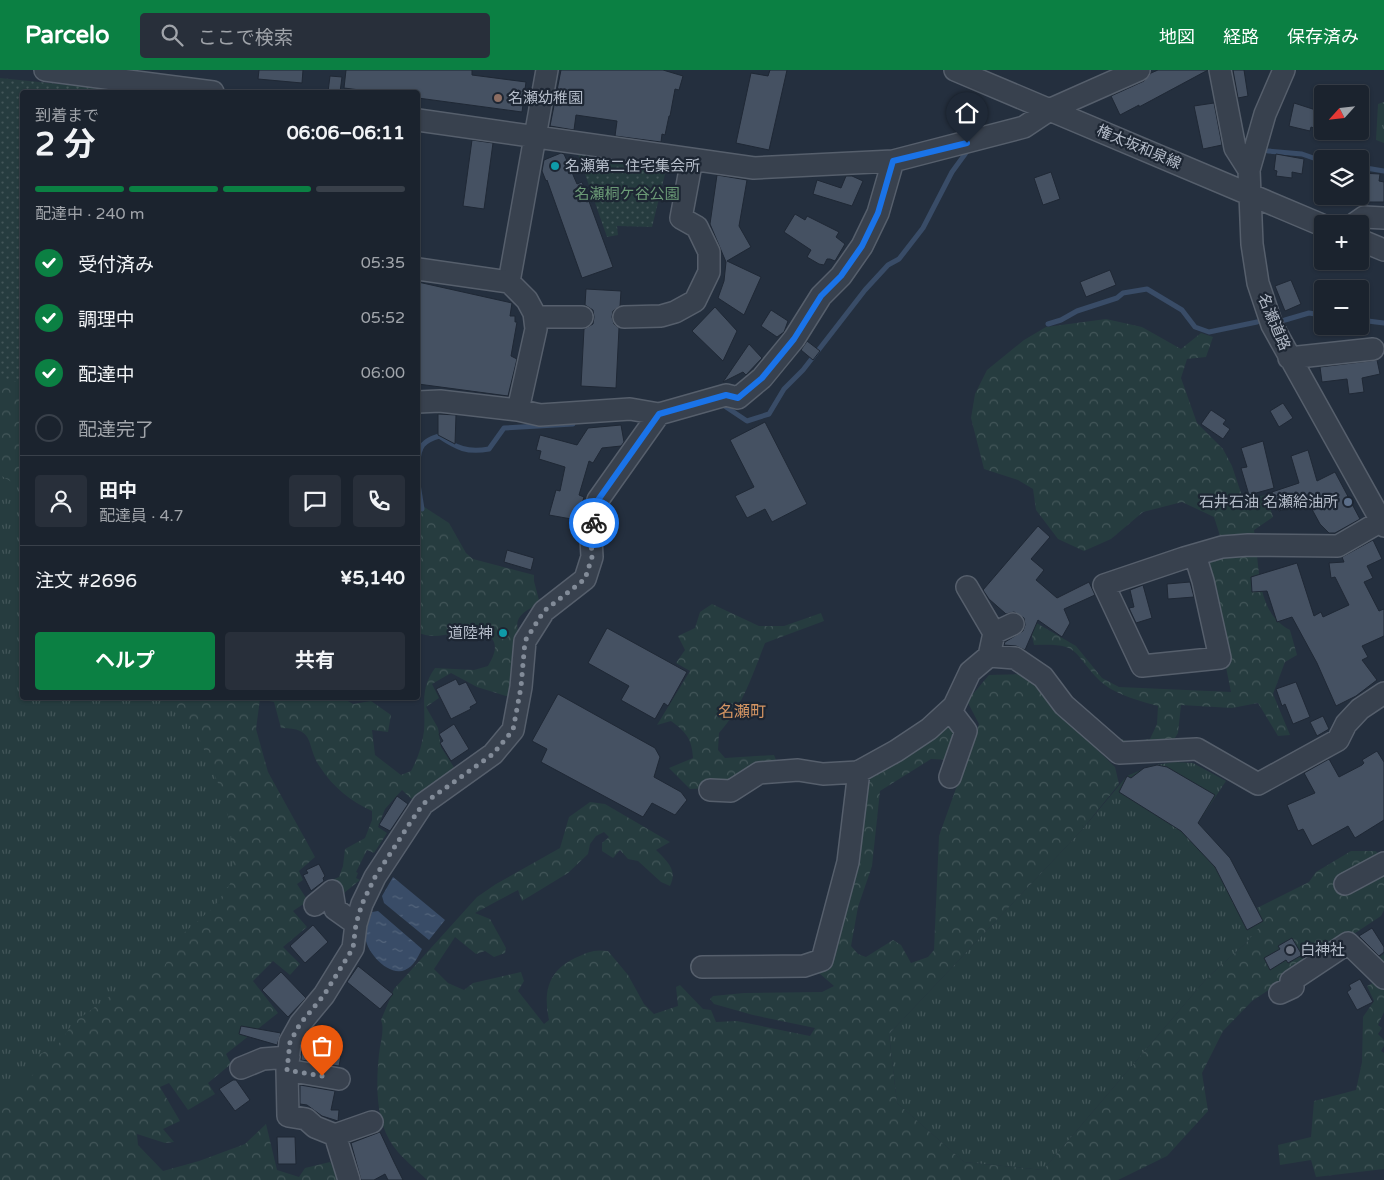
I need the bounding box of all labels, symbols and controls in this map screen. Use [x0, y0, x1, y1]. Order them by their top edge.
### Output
search box [140, 13, 490, 58]
text: Parcelo [25, 21, 110, 50]
icon: search [158, 21, 186, 49]
text: 地図 [1159, 26, 1195, 48]
text: 経路 [1223, 26, 1259, 48]
text: 保存済み [1287, 26, 1359, 48]
text: ここで検索 [198, 27, 293, 49]
north arrow [1314, 85, 1369, 140]
map controls [1314, 85, 1369, 335]
place label: 名瀬幼稚園 [508, 89, 583, 107]
marker: 名瀬幼稚園 [492, 92, 504, 104]
pin [946, 92, 988, 143]
icon: home [953, 99, 981, 127]
text: 到着まで [35, 106, 99, 126]
street label: 権太坂和泉線 [1094, 121, 1184, 173]
text: 06:06–06:11 [287, 122, 405, 144]
text: 2 分 [35, 126, 95, 164]
button: layers [1314, 150, 1369, 205]
place label: 名瀬第二住宅集会所 [565, 157, 700, 175]
marker: 名瀬第二住宅集会所 [549, 160, 561, 172]
park label: 名瀬桐ケ谷公園 [574, 185, 680, 203]
text: 配達中 · 240 m [35, 204, 144, 224]
button: + [1314, 215, 1369, 270]
icon: check [35, 249, 63, 277]
text: 05:35 [361, 253, 405, 273]
text: 受付済み [78, 254, 154, 276]
button: − [1314, 280, 1369, 335]
street label: 名瀬道路 [1254, 291, 1294, 353]
icon: check [35, 304, 63, 332]
text: 05:52 [361, 308, 405, 328]
text: 調理中 [78, 309, 135, 331]
icon: check [35, 359, 63, 387]
text: 06:00 [361, 363, 405, 383]
text: 配達中 [78, 364, 135, 386]
text: 配達完了 [78, 419, 154, 441]
button: person [35, 475, 87, 527]
button: chat [289, 475, 341, 527]
button: phone [353, 475, 405, 527]
text: 田中 [99, 480, 137, 502]
place label: 石井石油 名瀬給油所 [1199, 493, 1338, 511]
marker: 石井石油 名瀬給油所 [1342, 496, 1354, 508]
courier [569, 498, 619, 548]
text: 配達員 · 4.7 [99, 506, 184, 526]
icon: bike [580, 509, 608, 537]
text: ¥5,140 [340, 567, 405, 589]
text: 注文 #2696 [35, 570, 137, 592]
place label: 道陸神 [448, 624, 493, 642]
marker: 道陸神 [497, 627, 509, 639]
button: ヘルプ [35, 632, 215, 690]
button: 共有 [225, 632, 405, 690]
district label: 名瀬町 [718, 702, 766, 722]
place label: 白神社 [1300, 941, 1345, 959]
marker: 白神社 [1284, 944, 1296, 956]
pin [301, 1025, 343, 1076]
icon: bag [308, 1032, 336, 1060]

